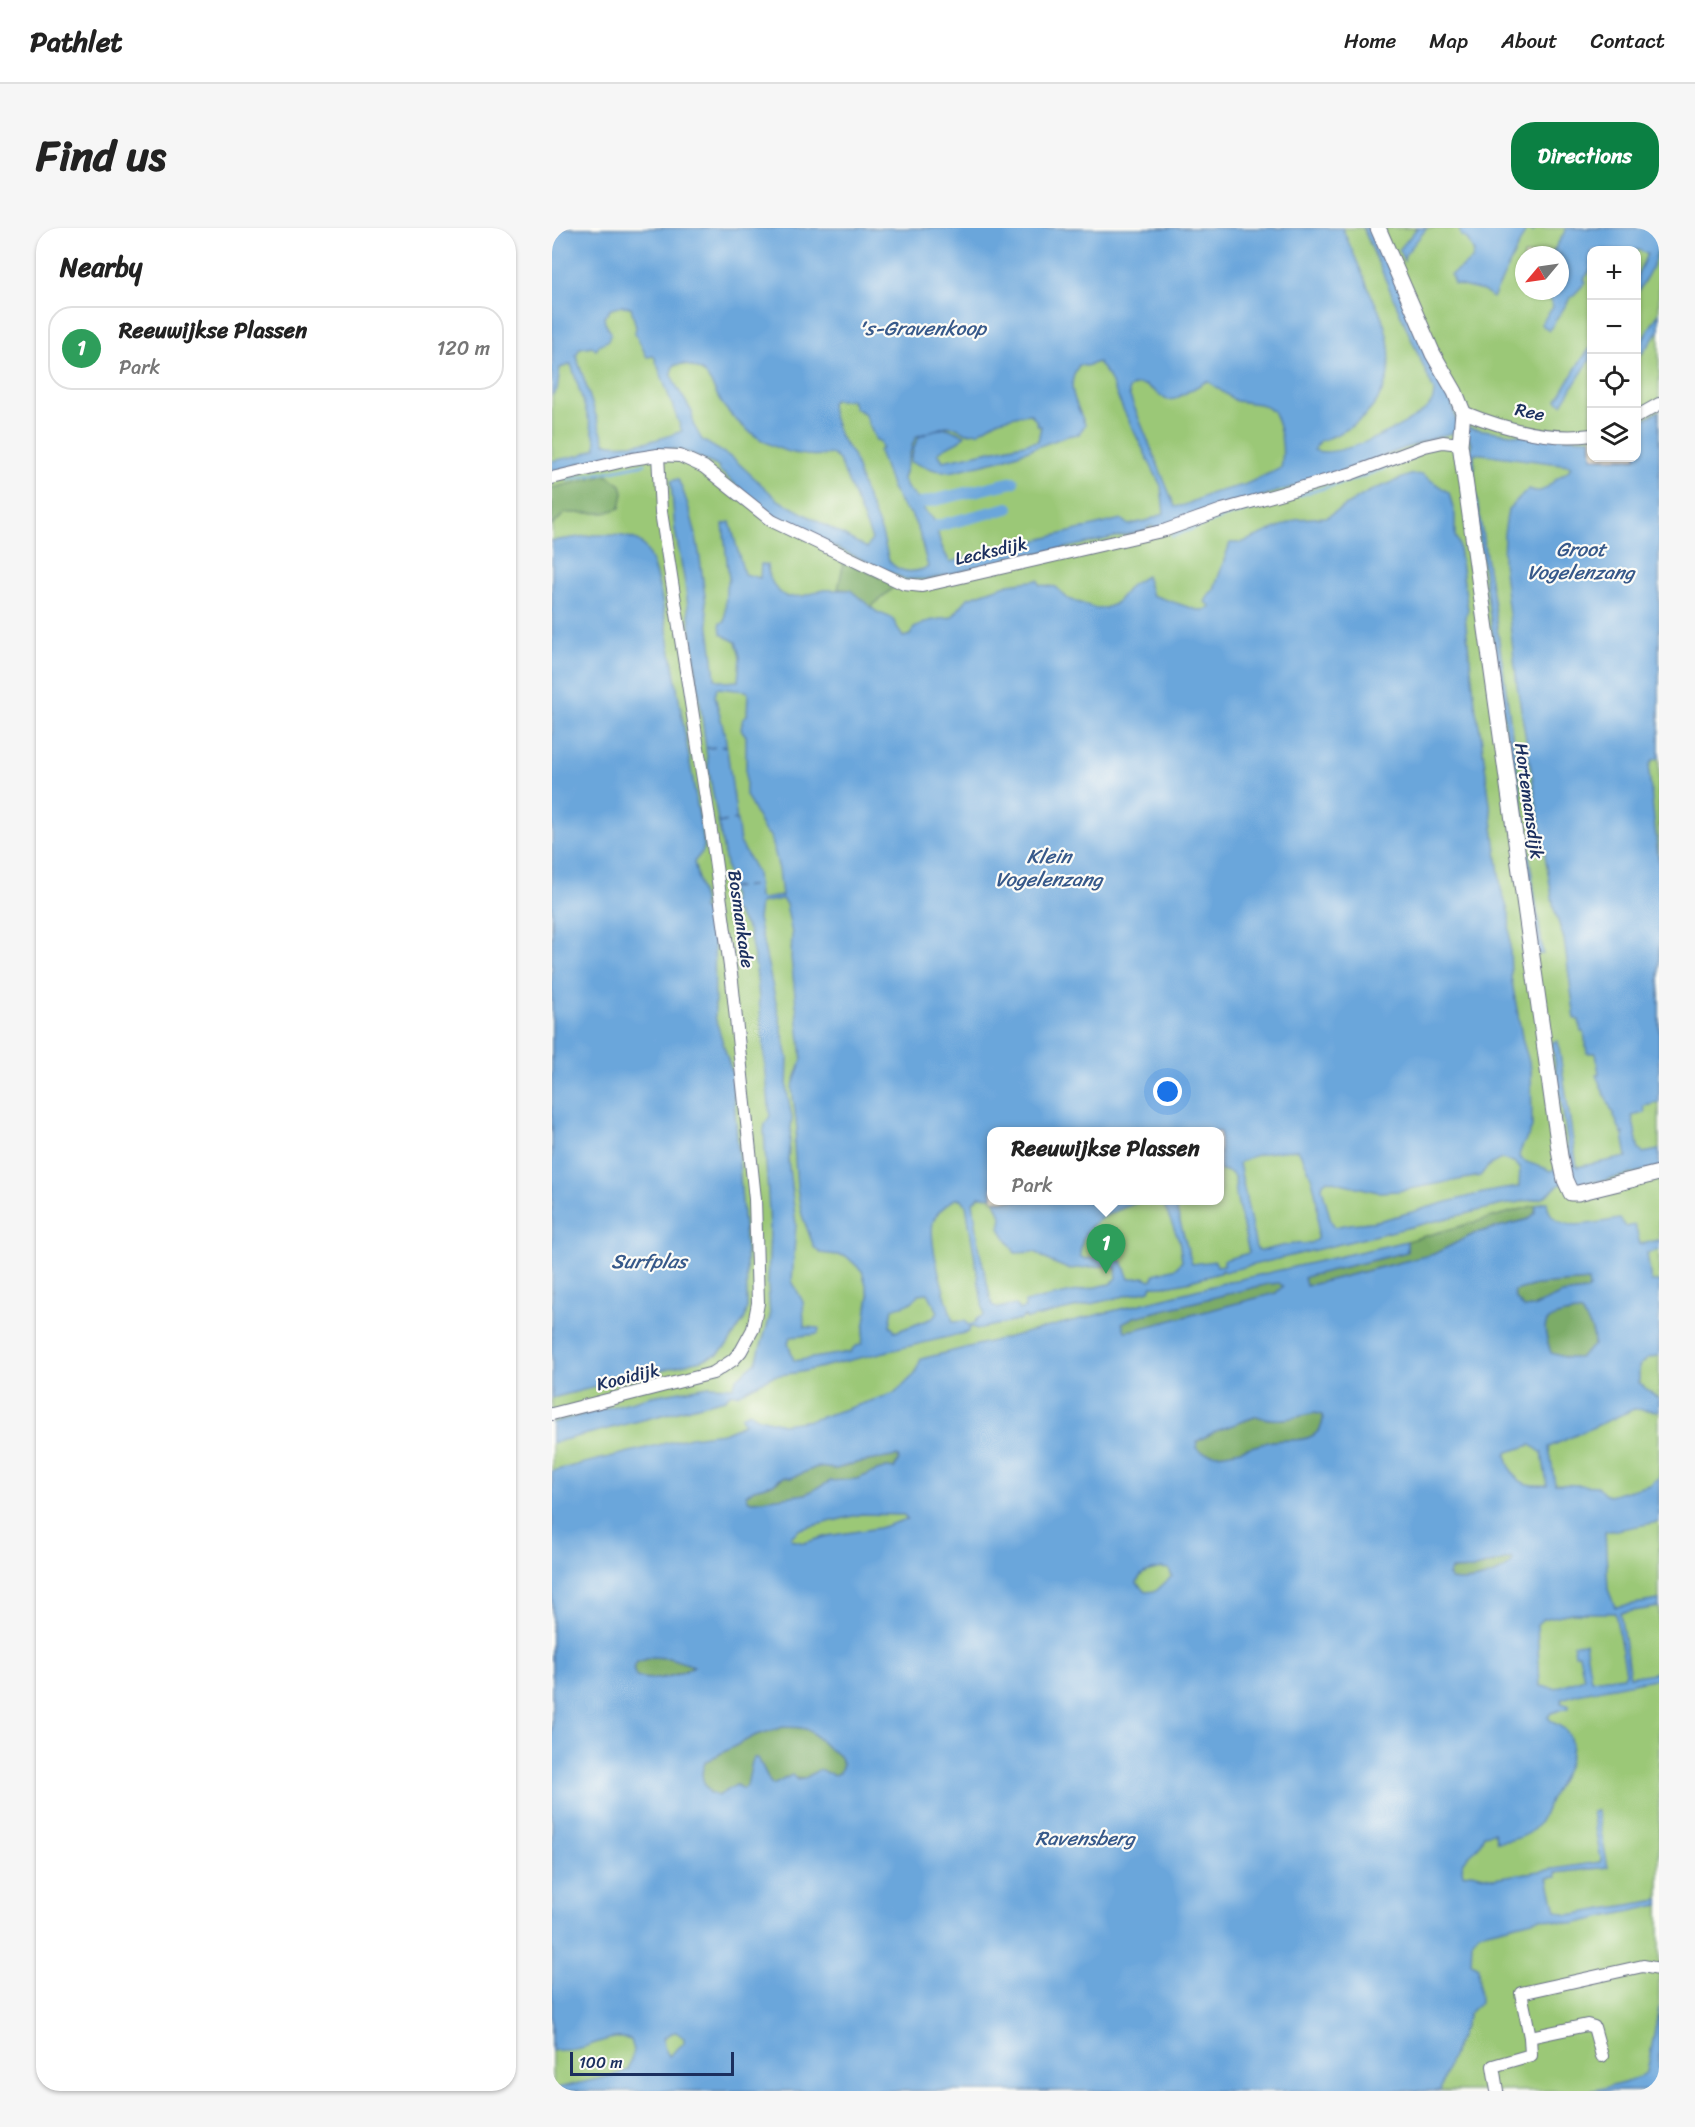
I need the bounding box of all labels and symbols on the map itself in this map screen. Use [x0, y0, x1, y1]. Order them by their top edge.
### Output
north arrow [1515, 246, 1569, 300]
water label: 's-Gravenkoop [858, 311, 988, 346]
street label: Ree [1512, 393, 1548, 431]
street label: Lecksdijk [952, 527, 1030, 575]
water label: Groot Vogelenzang [1527, 532, 1637, 590]
street label: Hortemansdijk [1505, 741, 1553, 862]
water label: Klein Vogelenzang [995, 839, 1105, 897]
street label: Bosmankade [718, 868, 764, 970]
your location [1153, 1077, 1182, 1106]
pin: 1 [1086, 1224, 1126, 1274]
water label: Surfplas [611, 1244, 690, 1279]
street label: Kooidijk [593, 1354, 663, 1400]
water label: Ravensberg [1035, 1821, 1137, 1856]
scale bar [570, 2049, 734, 2076]

